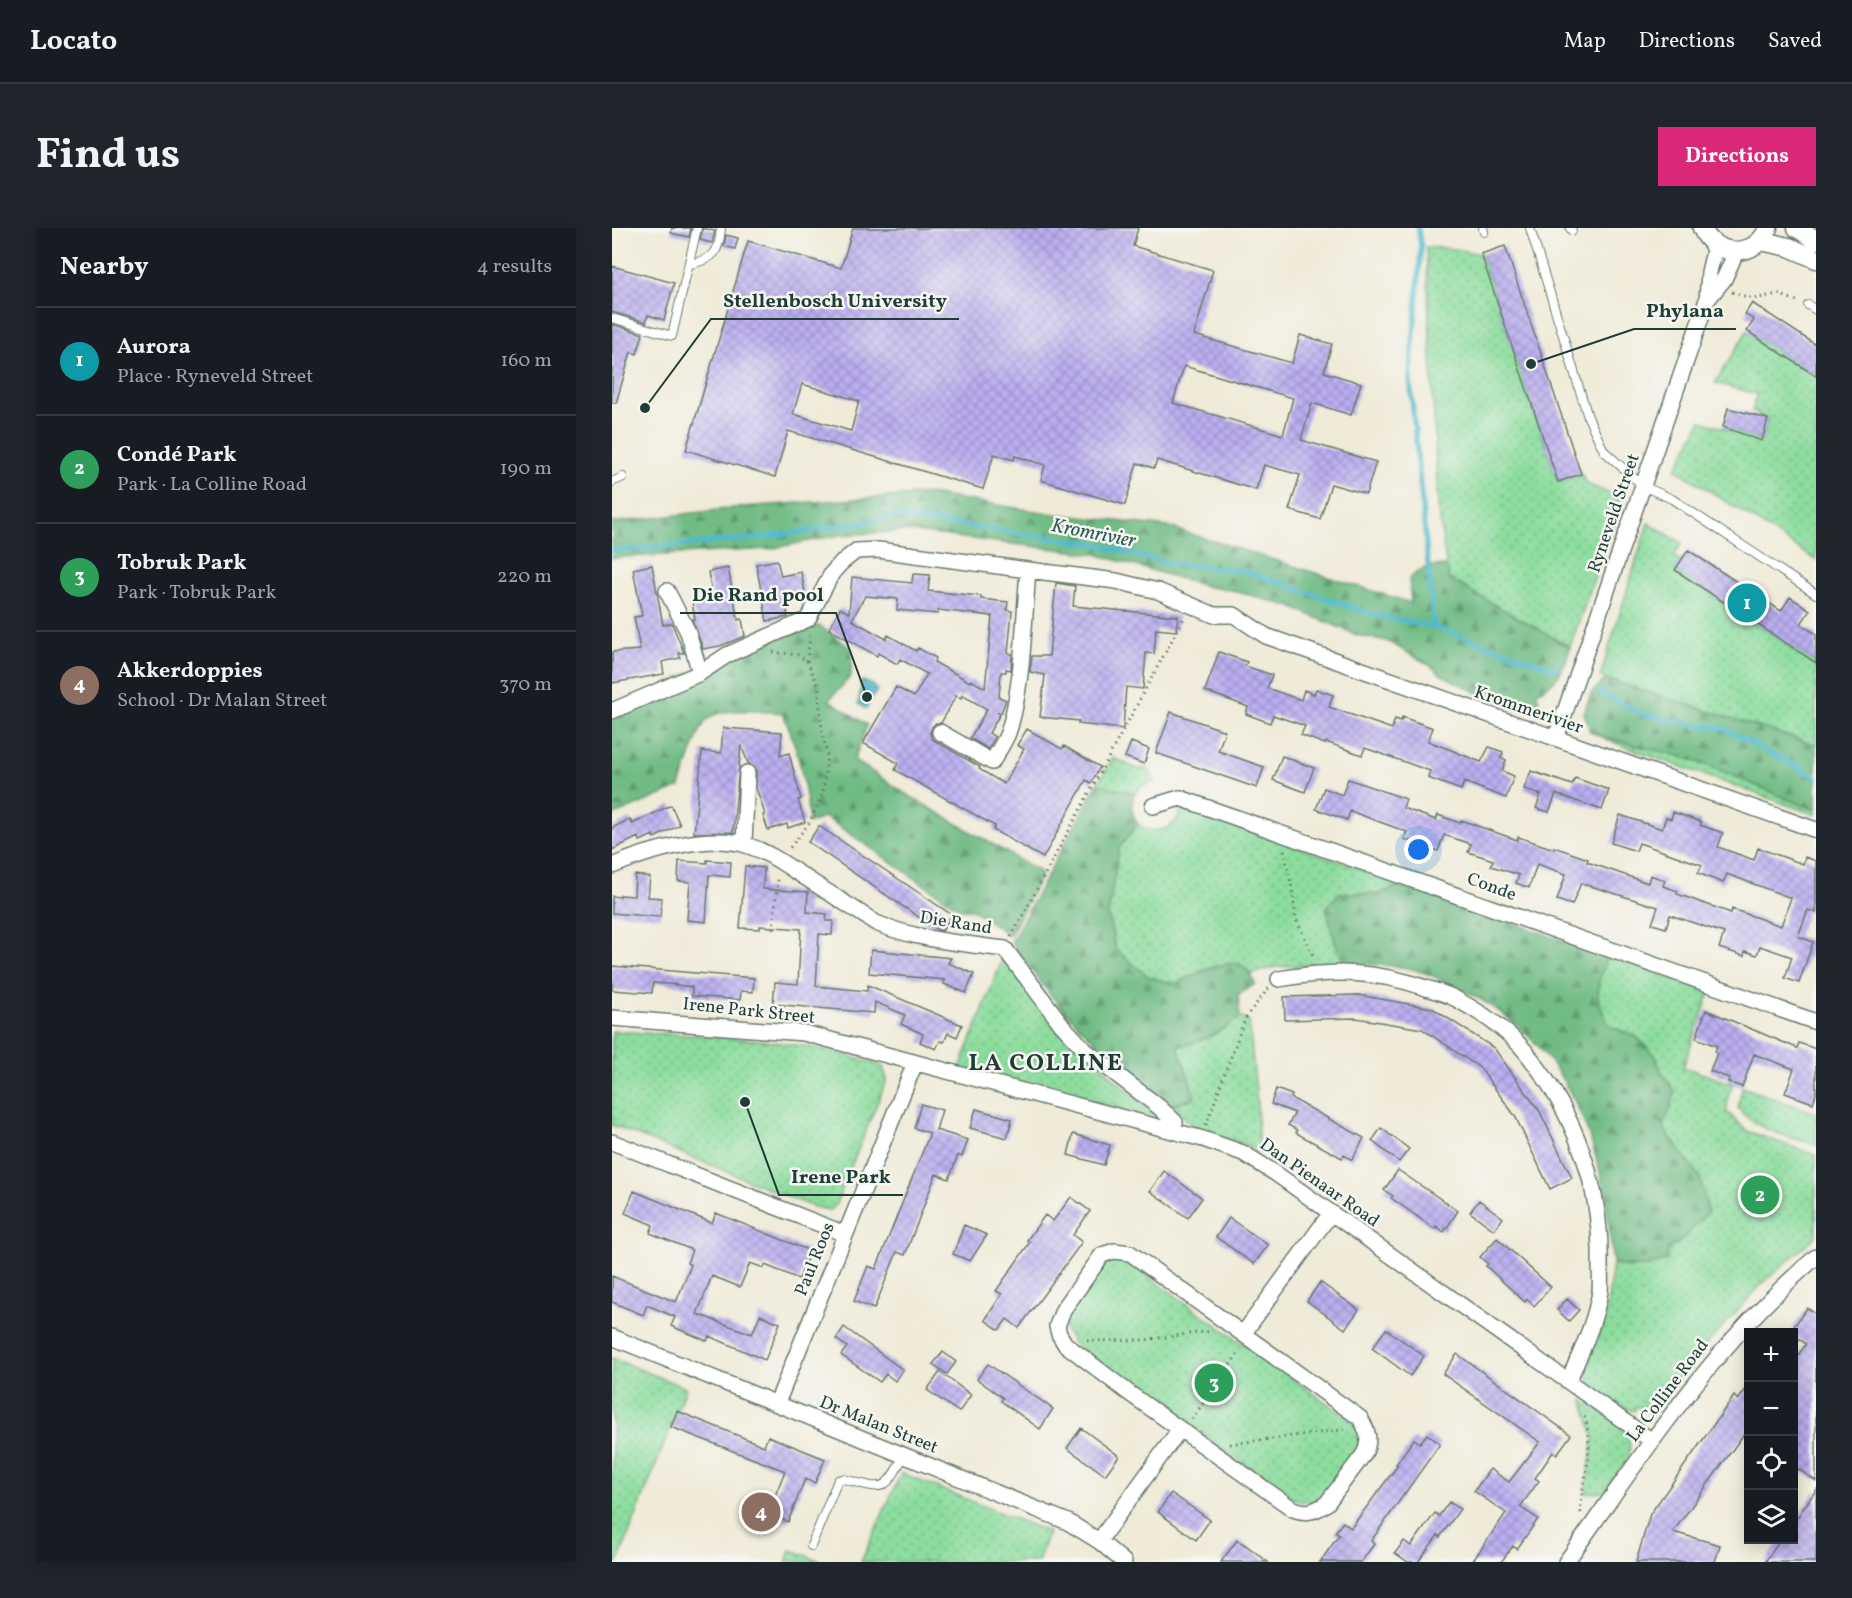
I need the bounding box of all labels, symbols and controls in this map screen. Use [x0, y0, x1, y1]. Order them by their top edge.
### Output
text: Locato [30, 22, 117, 61]
text: Map [1564, 27, 1606, 56]
text: Directions [1639, 27, 1735, 56]
text: Saved [1768, 27, 1822, 56]
text: Find us [36, 127, 180, 186]
button: Directions [1658, 127, 1816, 186]
text: Nearby [60, 249, 149, 285]
text: 4 results [477, 253, 552, 281]
callout: Stellenbosch University [711, 281, 959, 319]
text: Stellenbosch University [723, 288, 947, 316]
callout: Phylana [1634, 291, 1736, 329]
text: Phylana [1646, 298, 1724, 326]
text: Aurora [117, 332, 191, 363]
text: 1 [75, 347, 84, 375]
text: 160 m [500, 347, 552, 375]
text: Place · Ryneveld Street [117, 363, 313, 391]
text: Condé Park [117, 440, 237, 471]
street label: Ryneveld Street [1582, 451, 1647, 576]
text: 2 [74, 455, 85, 483]
text: 190 m [500, 455, 552, 483]
text: Park · La Colline Road [117, 471, 307, 499]
water label: Kromrivier [1049, 512, 1139, 556]
text: Tobruk Park [117, 548, 247, 579]
text: 3 [74, 563, 85, 591]
text: 220 m [497, 563, 552, 591]
callout: Die Rand pool [680, 575, 836, 613]
text: Park · Tobruk Park [117, 579, 276, 607]
pin: 1 [1728, 580, 1766, 626]
text: Die Rand pool [692, 582, 824, 610]
text: Akkerdoppies [117, 656, 263, 687]
text: 4 [73, 671, 86, 699]
text: 370 m [499, 671, 552, 699]
street label: Krommerivier [1471, 680, 1587, 741]
text: School · Dr Malan Street [117, 687, 327, 715]
your location [1404, 835, 1433, 864]
street label: Conde [1463, 867, 1520, 908]
street label: Die Rand [918, 905, 994, 942]
street label: Irene Park Street [681, 992, 816, 1031]
district label: LA COLLINE [969, 1047, 1123, 1081]
street label: Dan Pienaar Road [1254, 1132, 1384, 1234]
callout: Irene Park [779, 1157, 903, 1195]
text: Irene Park [791, 1164, 891, 1192]
pin: 2 [1740, 1172, 1780, 1218]
street label: Paul Roos [789, 1219, 841, 1300]
map controls [1744, 1328, 1798, 1544]
button: + [1744, 1328, 1798, 1382]
street label: La Colline Road [1621, 1334, 1715, 1448]
pin: 3 [1194, 1360, 1234, 1406]
button: − [1744, 1382, 1798, 1436]
street label: Dr Malan Street [815, 1390, 941, 1461]
button: locate [1744, 1436, 1798, 1490]
pin: 4 [742, 1490, 780, 1534]
button: layers [1744, 1490, 1798, 1544]

